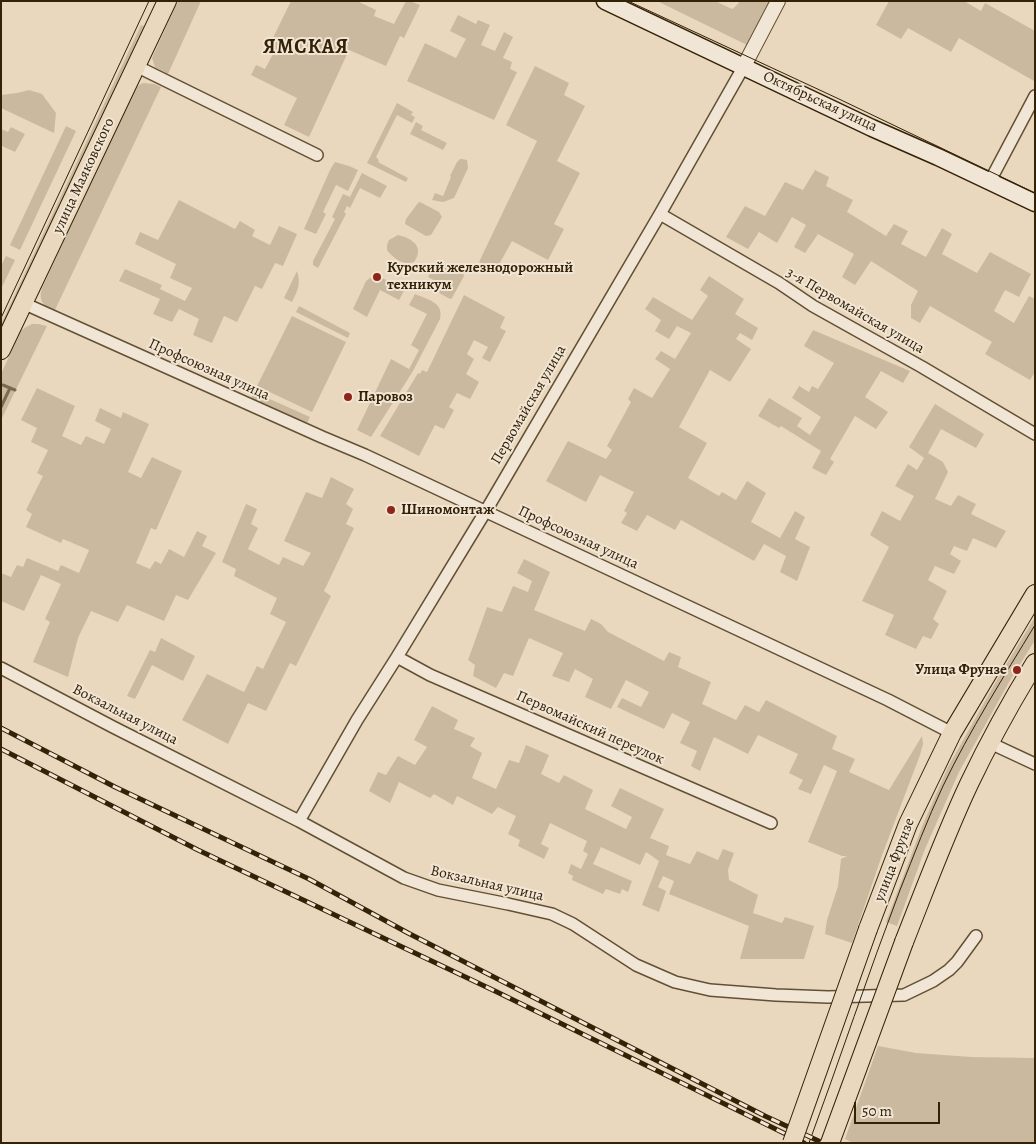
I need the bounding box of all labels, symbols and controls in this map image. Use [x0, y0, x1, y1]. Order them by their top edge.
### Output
district label: ЯМСКАЯ [262, 36, 350, 60]
street label: Октябрьская улица [760, 68, 880, 136]
street label: улица Маяковского [49, 115, 119, 237]
place label: Курский железнодорожный техникум [387, 259, 573, 294]
street label: 3-я Первомайская улица [783, 264, 927, 358]
marker: Курский железнодорожный техникум [371, 271, 383, 283]
street label: Профсоюзная улица [146, 335, 272, 405]
street label: Первомайская улица [487, 342, 571, 468]
place label: Паровоз [358, 388, 413, 406]
marker: Паровоз [342, 391, 354, 403]
place label: Шиномонтаж [401, 501, 495, 519]
street label: Профсоюзная улица [515, 502, 641, 574]
marker: Шиномонтаж [385, 504, 397, 516]
place label: Улица Фрунзе [915, 661, 1007, 679]
marker: Улица Фрунзе [1011, 664, 1023, 676]
street label: Вокзальная улица [69, 681, 181, 749]
street label: Первомайский переулок [513, 687, 667, 769]
street label: улица Фрунзе [871, 816, 919, 904]
street label: Вокзальная улица [429, 862, 545, 906]
scale bar [856, 1092, 942, 1124]
text: 50 m [862, 1101, 892, 1121]

